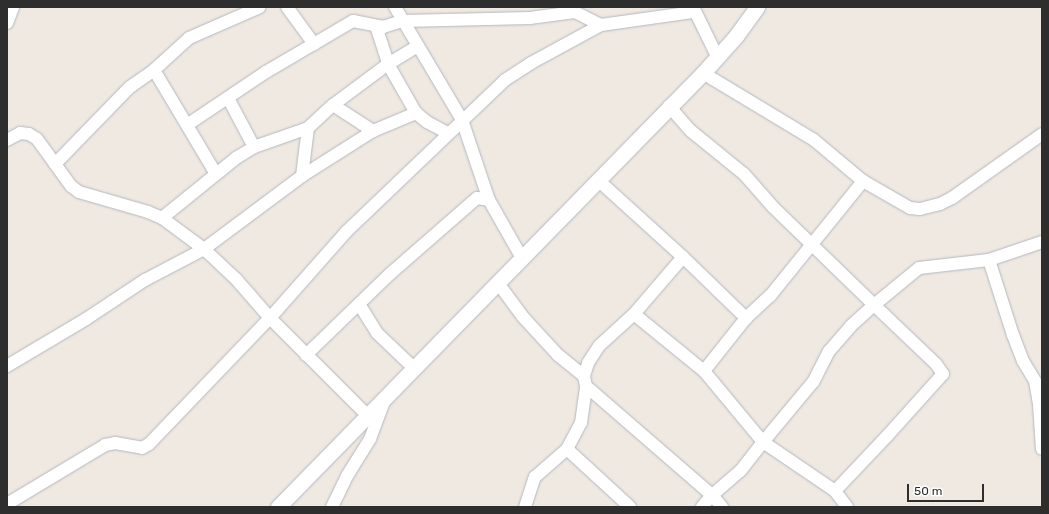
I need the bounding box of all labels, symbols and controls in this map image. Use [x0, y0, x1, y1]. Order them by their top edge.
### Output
scale bar [909, 476, 986, 502]
text: 50 m [914, 484, 942, 498]

